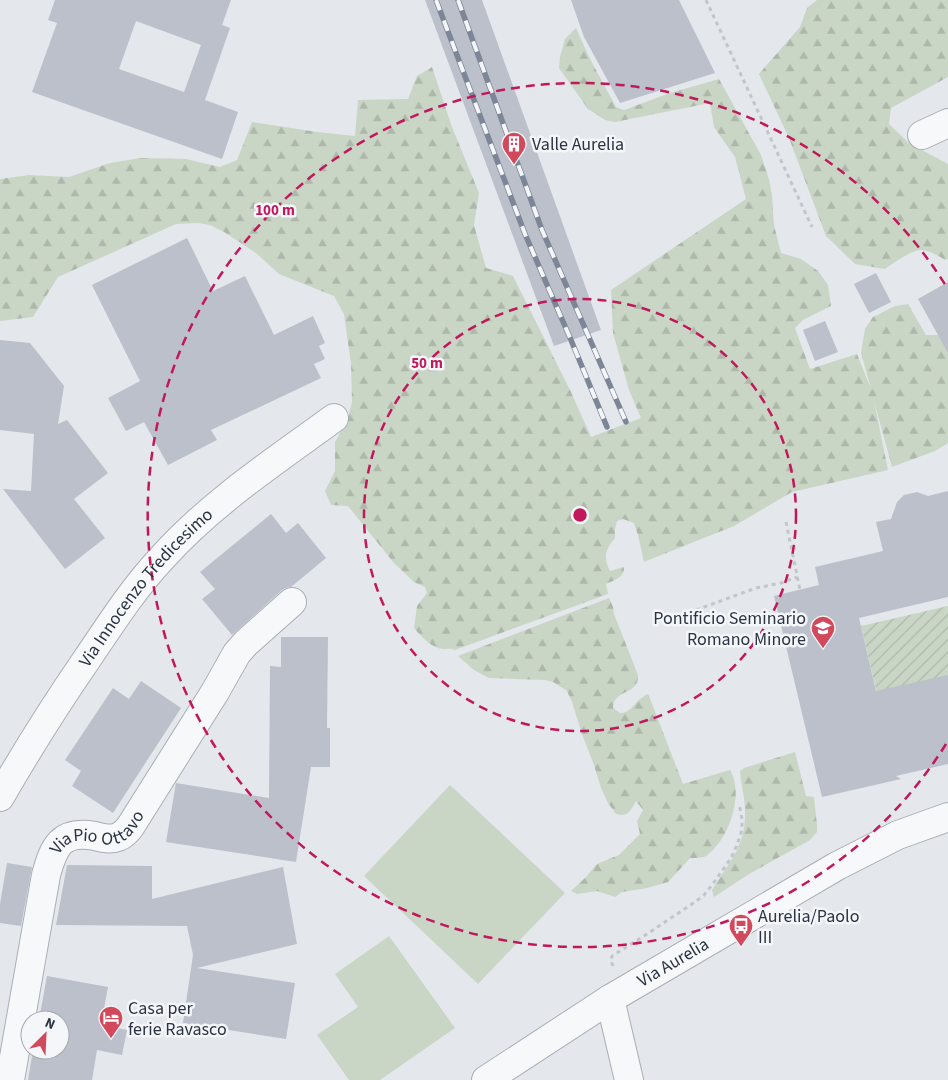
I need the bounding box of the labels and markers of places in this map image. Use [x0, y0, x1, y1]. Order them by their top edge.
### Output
building icon: Valle Aurelia [501, 131, 527, 165]
place label: Valle Aurelia [532, 132, 624, 157]
centre of rings [571, 506, 589, 524]
place label: Pontificio Seminario Romano Minore [653, 606, 806, 652]
school or university icon: Pontificio Seminario Romano Minore [810, 615, 836, 649]
place label: Aurelia/Paolo III [758, 904, 859, 950]
bus stop icon: Aurelia/Paolo III [728, 913, 754, 947]
place label: Casa per ferie Ravasco [128, 996, 227, 1042]
hotel icon: Casa per ferie Ravasco [98, 1005, 124, 1039]

